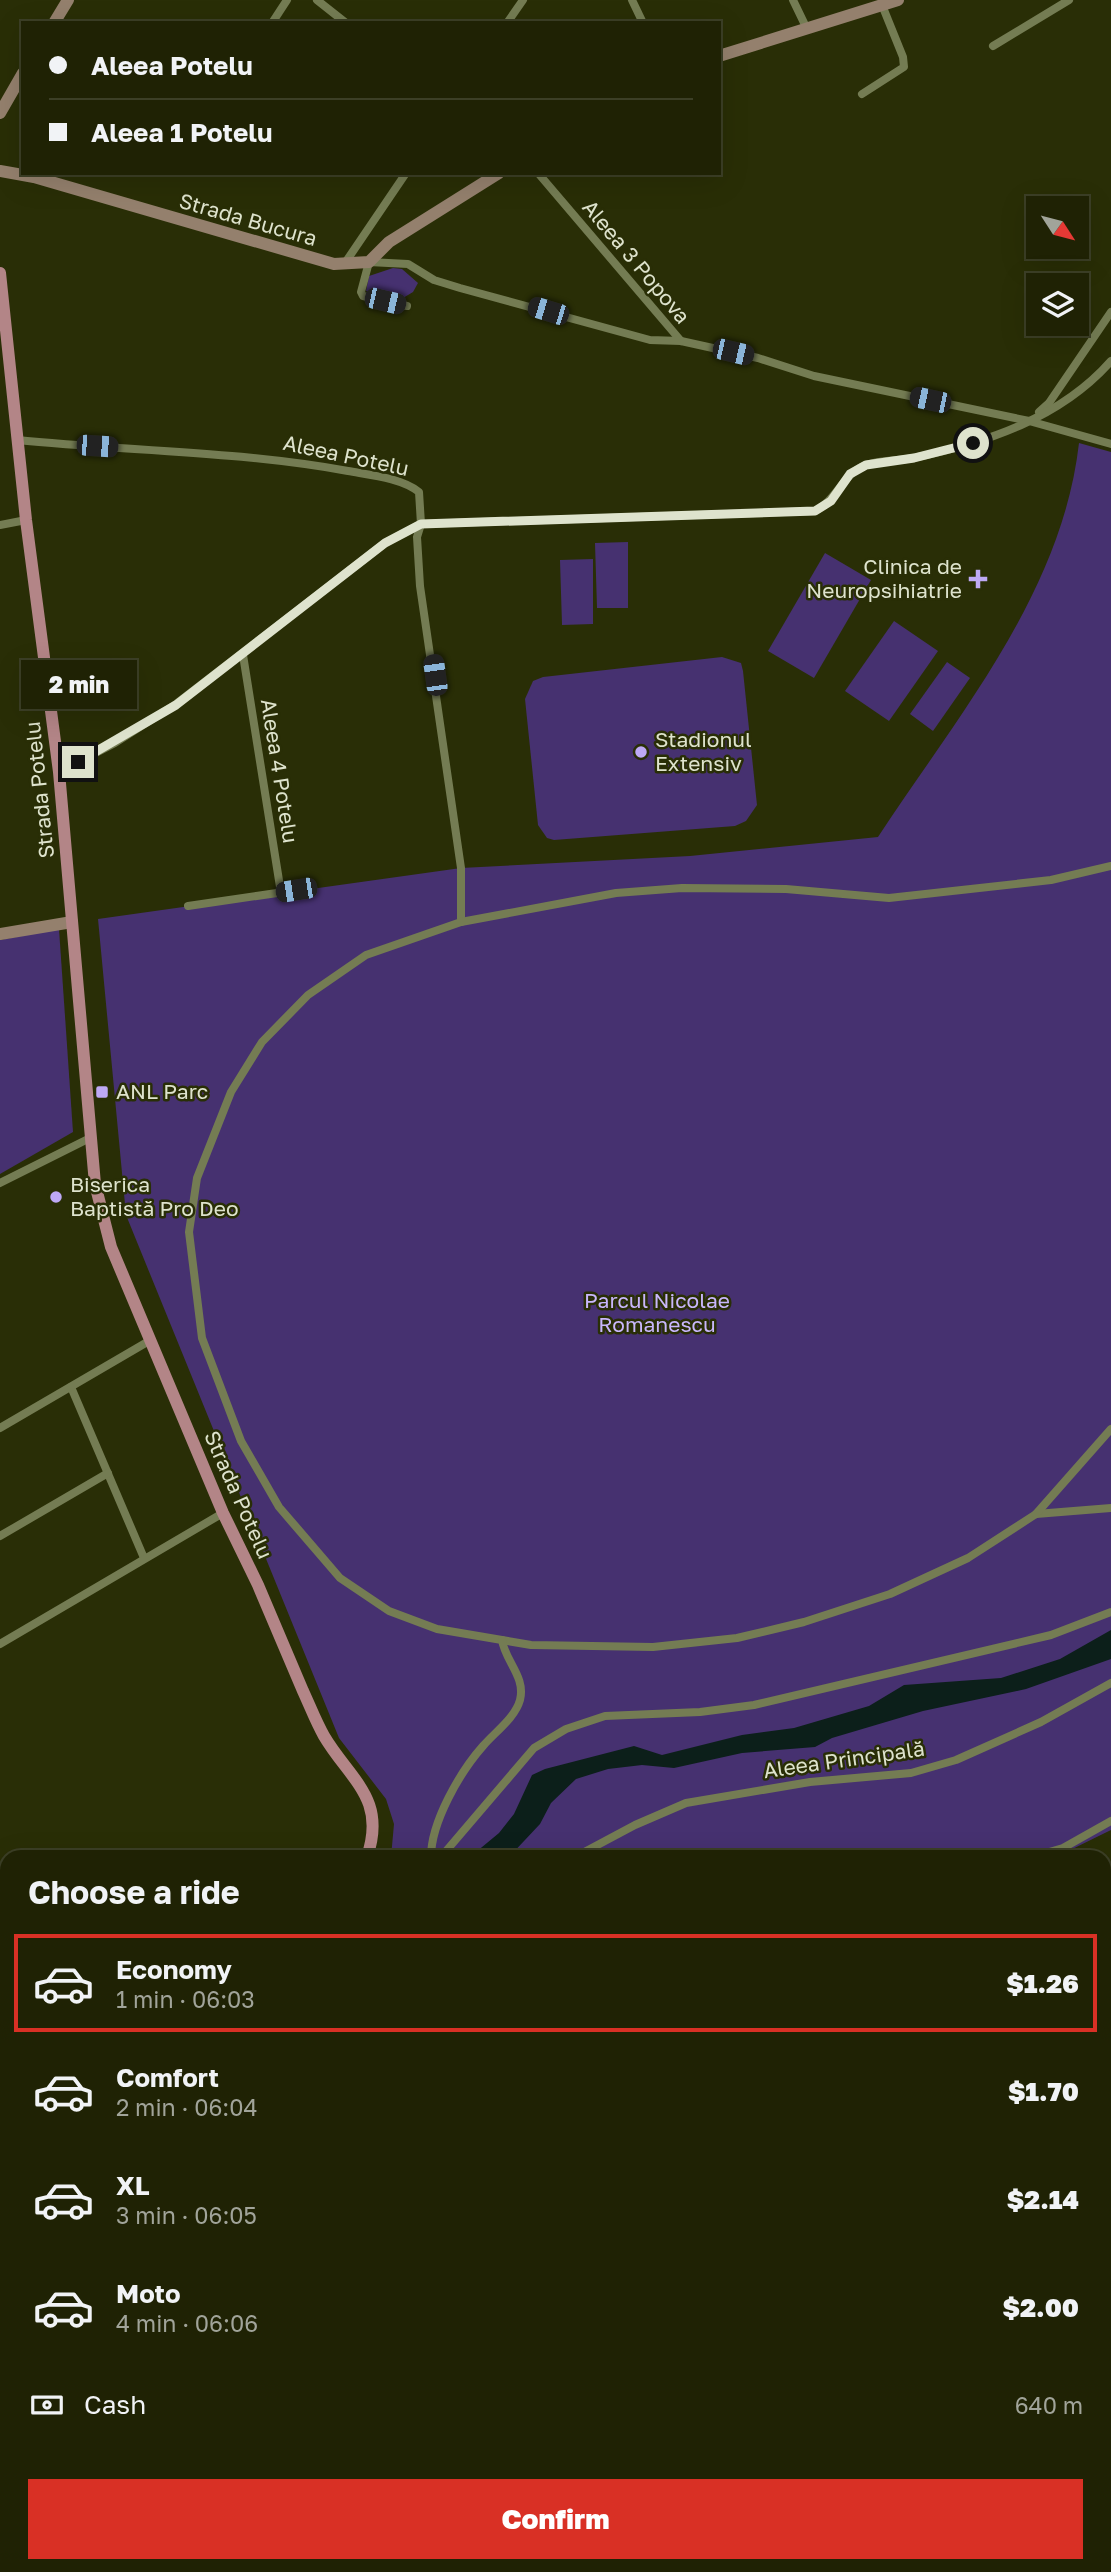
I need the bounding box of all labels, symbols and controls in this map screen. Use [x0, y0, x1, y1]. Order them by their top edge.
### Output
text: Aleea Potelu [91, 50, 253, 81]
text: Aleea 1 Potelu [91, 117, 273, 148]
street label: Strada Bucura [176, 187, 320, 251]
street label: Aleea 3 Popova [578, 194, 696, 328]
north arrow [1026, 196, 1088, 259]
map controls [1026, 196, 1089, 336]
button: layers [1026, 273, 1089, 336]
car [363, 286, 408, 316]
car [525, 295, 572, 327]
car [711, 337, 756, 367]
car [908, 385, 953, 415]
route start [957, 427, 989, 459]
street label: Aleea Potelu [281, 429, 411, 481]
car [76, 434, 119, 458]
place label: Clinica de Neuropsihiatrie [806, 553, 962, 603]
marker: Clinica de Neuropsihiatrie [968, 569, 988, 589]
car [422, 653, 449, 697]
callout: 2 min [20, 660, 136, 710]
text: 2 min [49, 670, 109, 698]
street label: Aleea 4 Potelu [256, 697, 304, 845]
street label: Strada Potelu [19, 720, 59, 860]
place label: Stadionul Extensiv [655, 726, 752, 776]
marker: Stadionul Extensiv [633, 744, 649, 760]
route end [62, 746, 94, 778]
car [274, 876, 319, 904]
place label: ANL Parc [116, 1078, 208, 1104]
marker: ANL Parc [94, 1084, 110, 1100]
place label: Biserica Baptistă Pro Deo [70, 1171, 239, 1221]
marker: Biserica Baptistă Pro Deo [48, 1189, 64, 1205]
park label: Parcul Nicolae Romanescu [584, 1287, 730, 1337]
street label: Strada Potelu [199, 1427, 279, 1563]
street label: Aleea Principală [762, 1735, 926, 1783]
text: Choose a ride [28, 1873, 240, 1911]
icon: car [32, 1952, 95, 2015]
text: Economy [116, 1954, 232, 1985]
text: $1.26 [1006, 1968, 1079, 1999]
text: 1 min · 06:03 [116, 1985, 255, 2013]
icon: car [32, 2060, 95, 2123]
text: Comfort [116, 2062, 219, 2093]
text: $1.70 [1008, 2076, 1079, 2107]
text: 2 min · 06:04 [116, 2093, 258, 2121]
icon: car [32, 2168, 95, 2231]
text: XL [116, 2170, 150, 2201]
text: $2.14 [1007, 2184, 1079, 2215]
text: 3 min · 06:05 [116, 2201, 257, 2229]
icon: car [32, 2276, 95, 2339]
text: Moto [116, 2278, 181, 2309]
text: $2.00 [1003, 2292, 1079, 2323]
text: 4 min · 06:06 [116, 2309, 258, 2337]
icon: cash [28, 2386, 66, 2424]
text: Cash [84, 2389, 146, 2420]
text: 640 m [1015, 2391, 1083, 2419]
button: Confirm [28, 2479, 1083, 2559]

